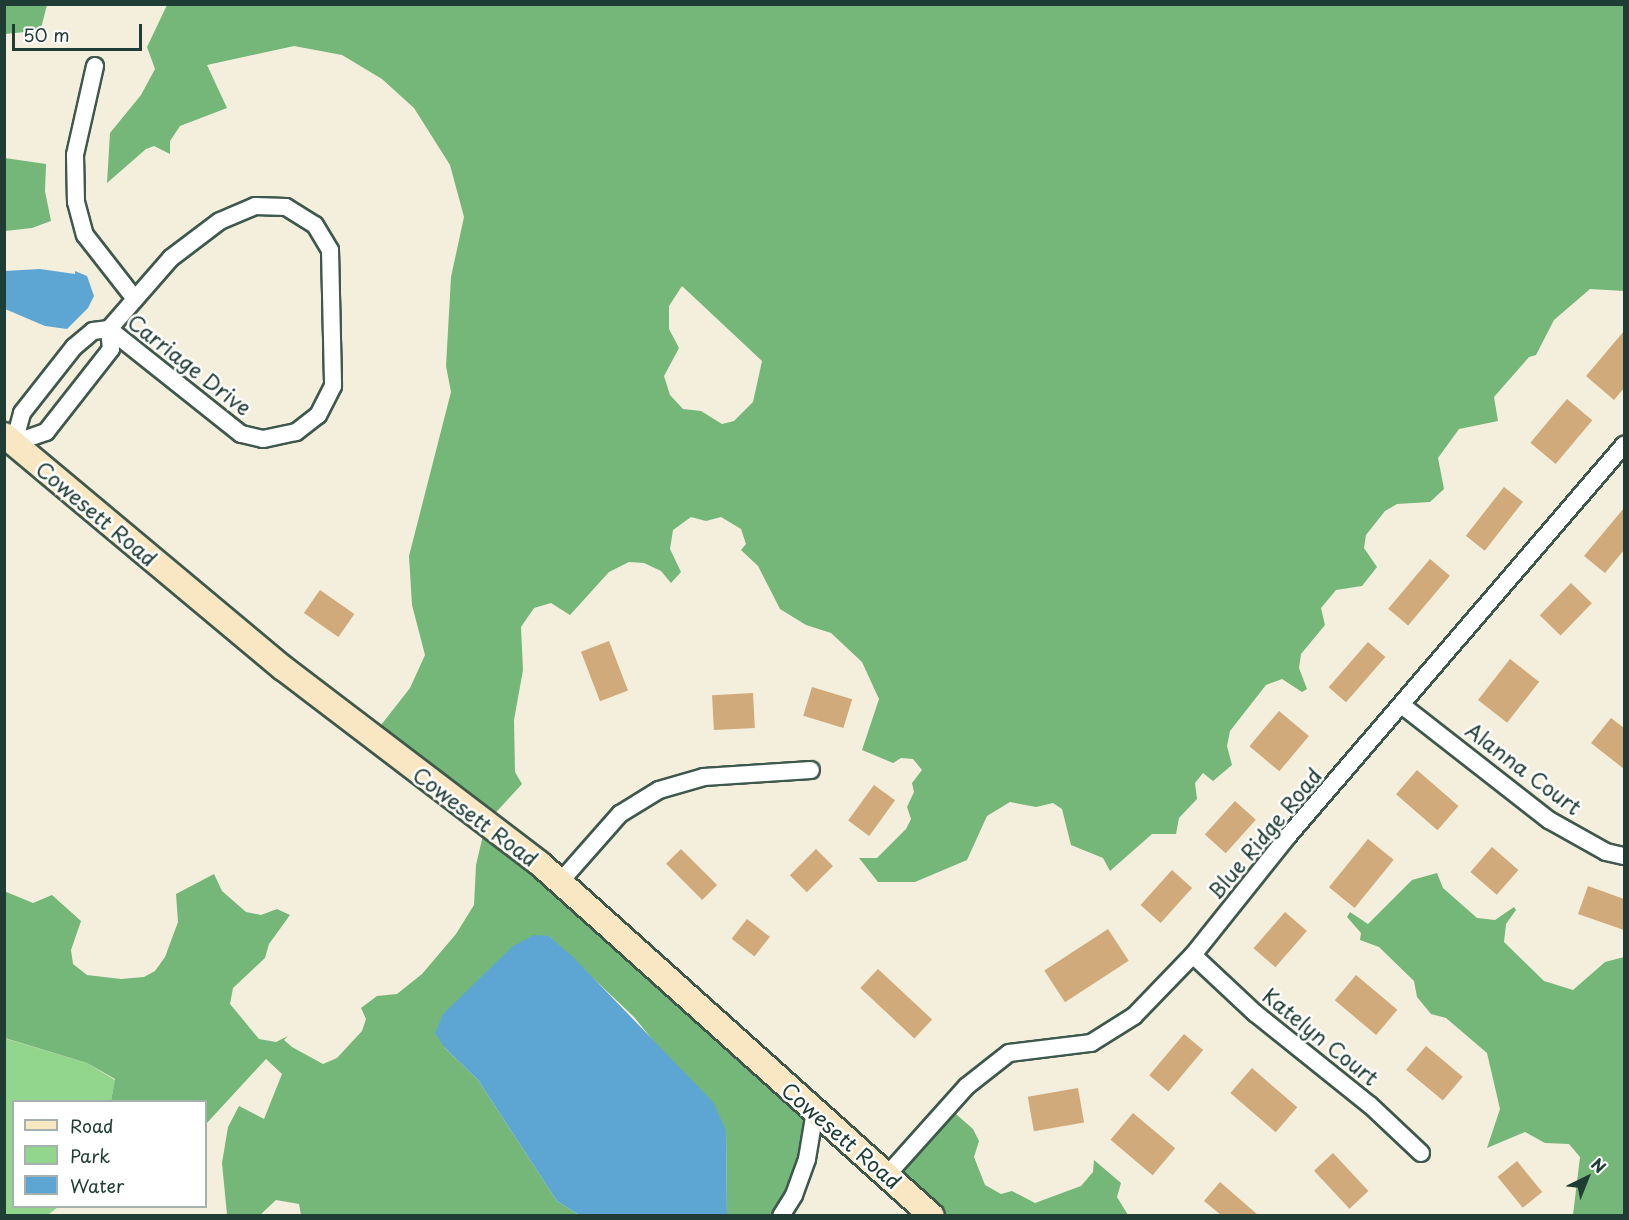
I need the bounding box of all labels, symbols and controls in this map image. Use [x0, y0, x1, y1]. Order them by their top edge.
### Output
scale bar [15, 12, 146, 50]
text: 50 m [23, 21, 70, 48]
street label: Carriage Drive [124, 308, 256, 420]
street label: Cowesett Road [31, 455, 163, 571]
street label: Alanna Court [1462, 717, 1586, 819]
street label: Cowesett Road [408, 761, 544, 871]
street label: Blue Ridge Road [1202, 762, 1326, 904]
street label: Katelyn Court [1258, 982, 1384, 1090]
street label: Cowesett Road [777, 1076, 907, 1194]
legend [12, 1100, 207, 1208]
text: Road [70, 1112, 114, 1139]
text: Park [70, 1142, 110, 1169]
north arrow [1557, 1148, 1617, 1208]
text: N [1586, 1152, 1612, 1178]
text: Water [70, 1172, 124, 1199]

